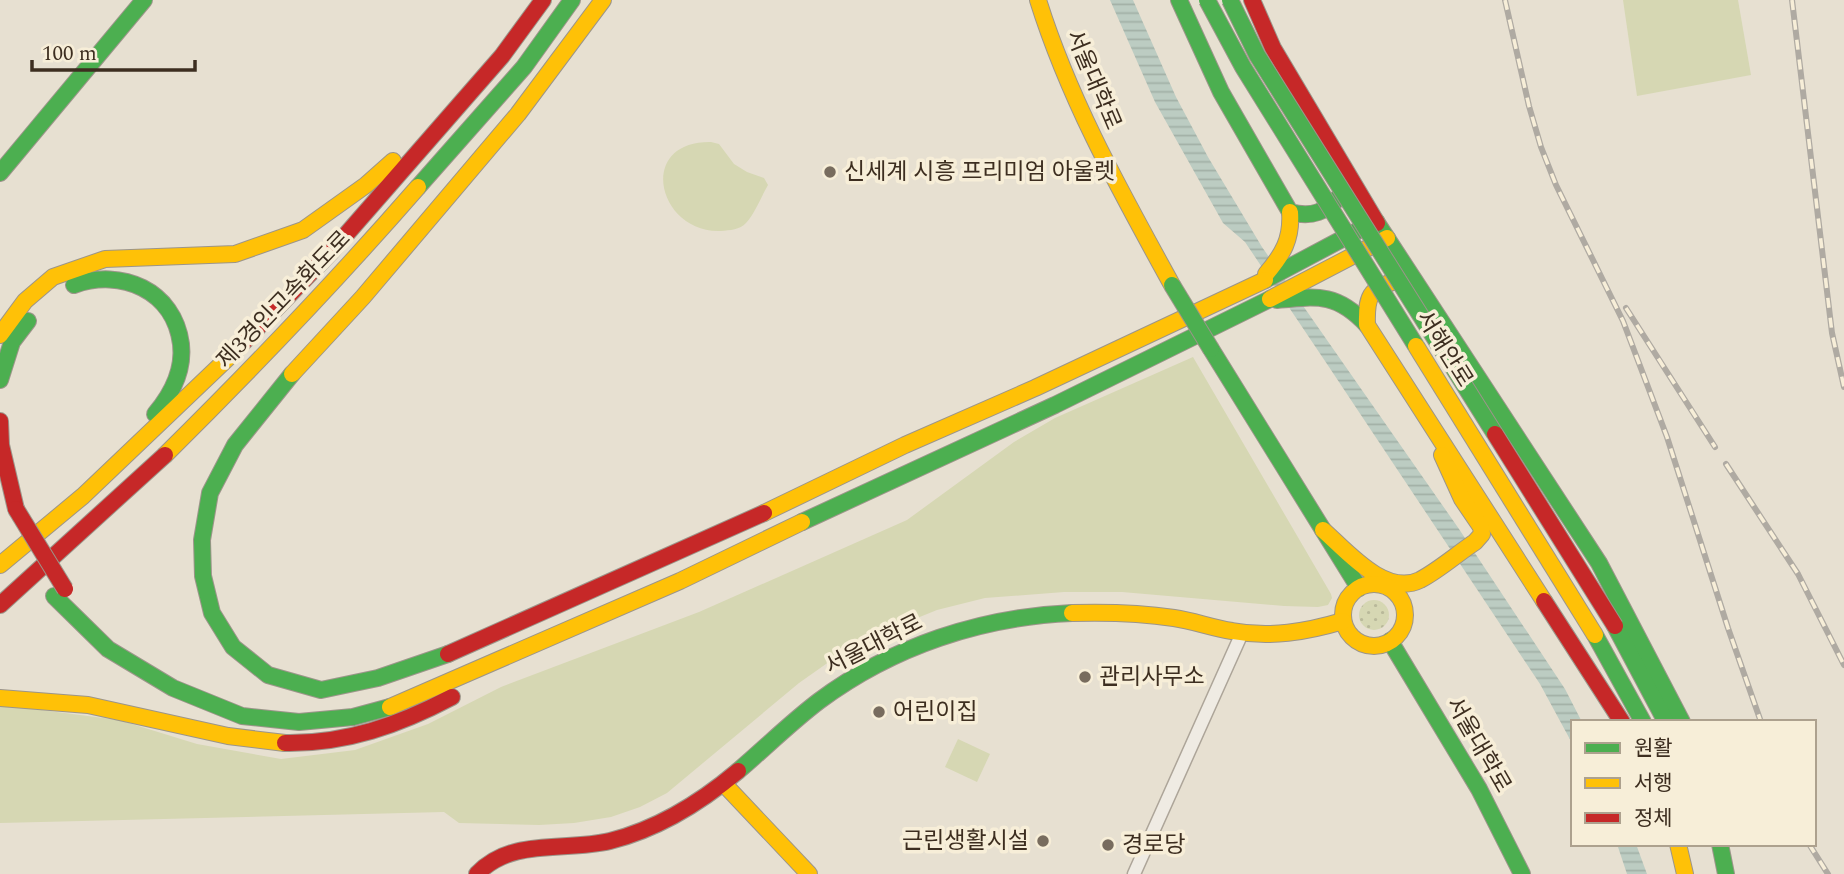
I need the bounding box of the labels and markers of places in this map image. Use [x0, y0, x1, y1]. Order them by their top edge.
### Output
place label: 신세계 시흥 프리미엄 아울렛 [844, 155, 1115, 190]
marker: 신세계 시흥 프리미엄 아울렛 [822, 164, 838, 180]
place label: 관리사무소 [1099, 660, 1205, 695]
marker: 관리사무소 [1077, 669, 1093, 685]
place label: 어린이집 [893, 695, 978, 730]
marker: 어린이집 [871, 704, 887, 720]
place label: 근린생활시설 [902, 824, 1029, 859]
place label: 경로당 [1122, 828, 1185, 863]
marker: 근린생활시설 [1035, 833, 1051, 849]
marker: 경로당 [1100, 837, 1116, 853]

